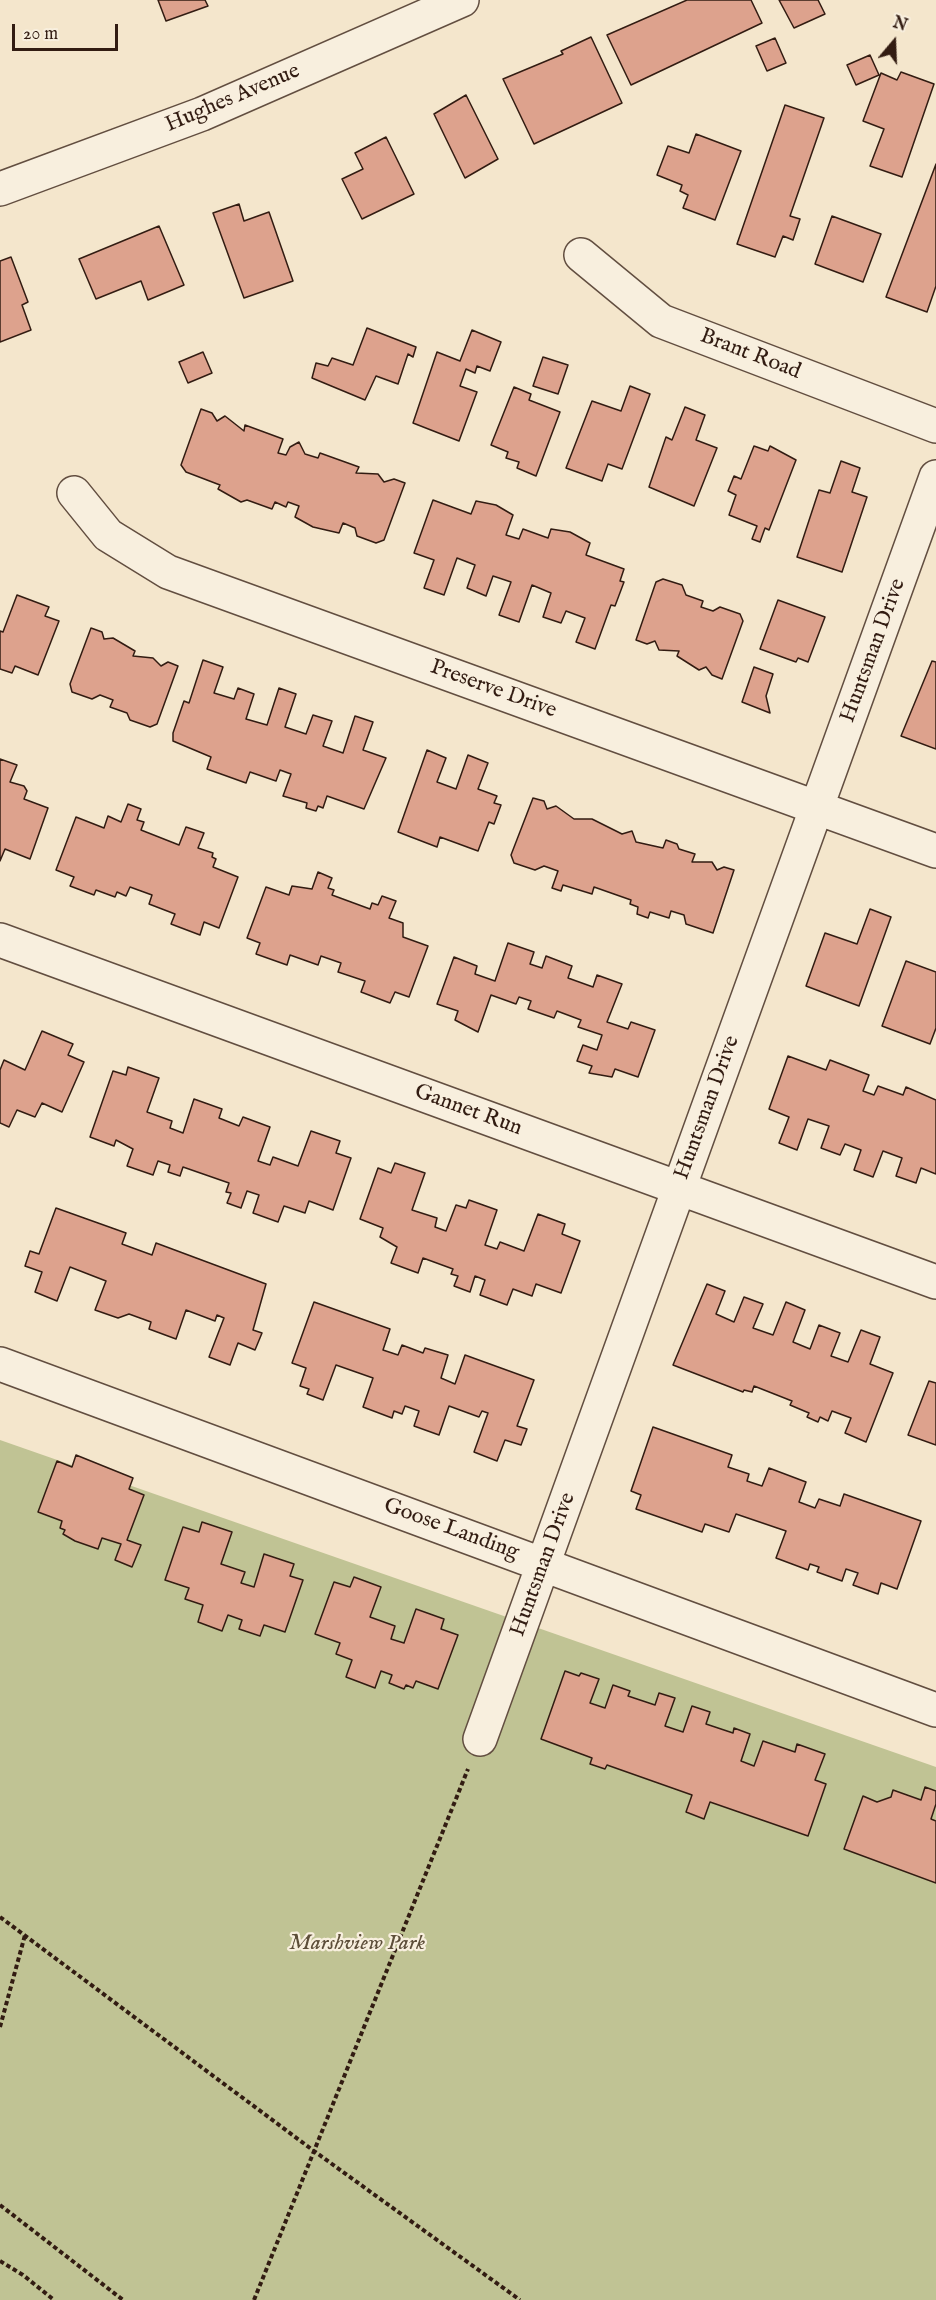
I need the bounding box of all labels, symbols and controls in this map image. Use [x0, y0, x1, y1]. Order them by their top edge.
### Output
scale bar [15, 12, 122, 50]
north arrow [864, 12, 924, 72]
text: N [890, 13, 910, 37]
text: 20 m [23, 23, 58, 46]
street label: Hughes Avenue [162, 59, 304, 139]
street label: Brant Road [696, 324, 804, 386]
street label: Huntsman Drive [836, 575, 912, 727]
street label: Preserve Drive [426, 655, 560, 725]
street label: Huntsman Drive [670, 1032, 746, 1184]
street label: Gannet Run [411, 1079, 525, 1143]
street label: Huntsman Drive [506, 1489, 582, 1641]
street label: Goose Landing [380, 1493, 522, 1567]
park label: Marshview Park [289, 1931, 425, 1957]

